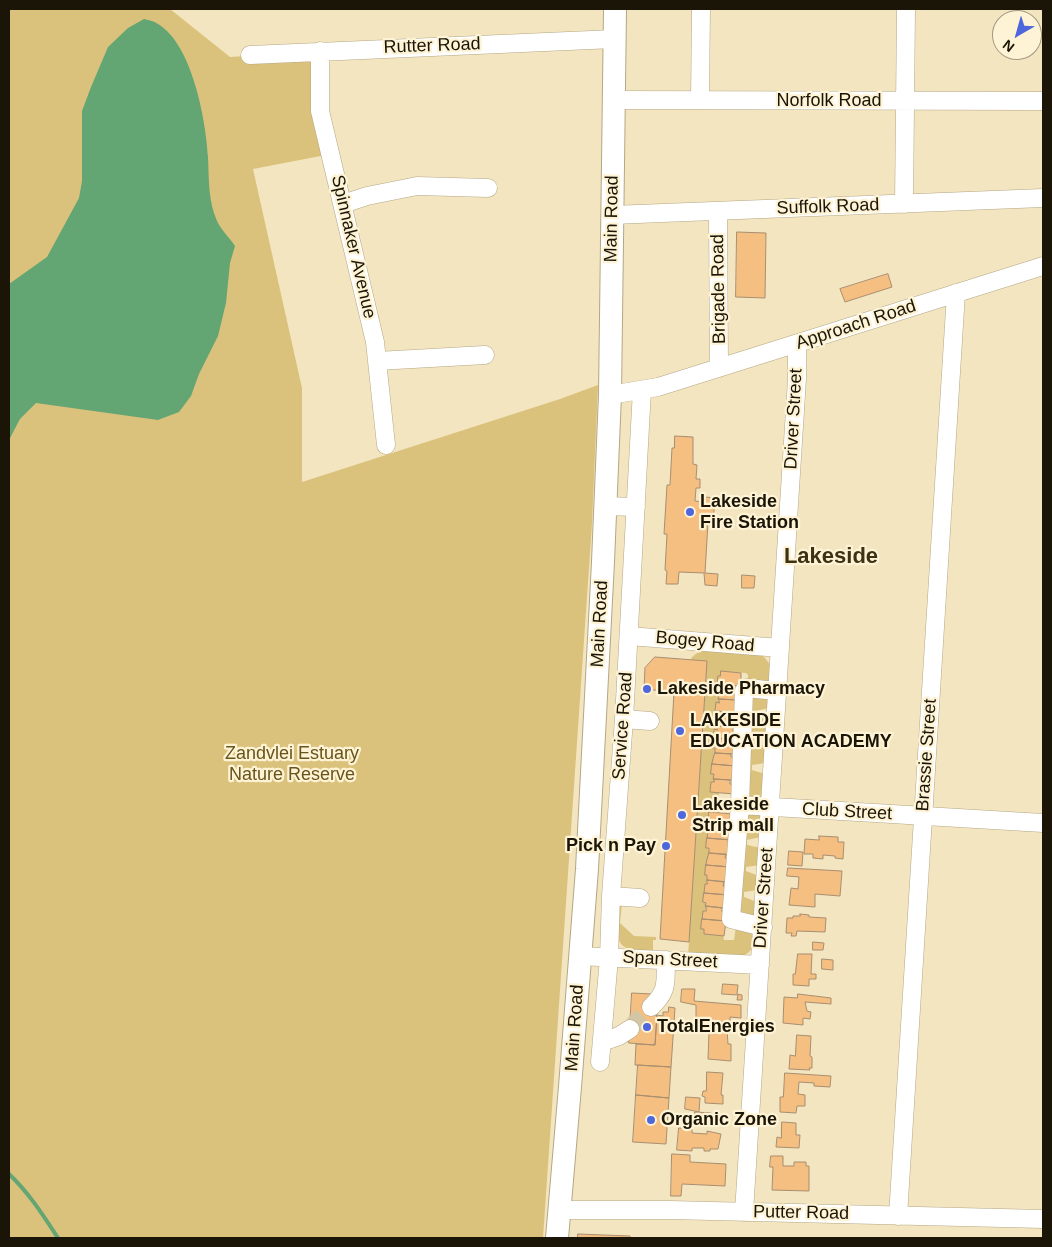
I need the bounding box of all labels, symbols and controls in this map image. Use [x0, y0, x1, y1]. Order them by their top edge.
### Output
north arrow [992, 10, 1042, 60]
street label: Rutter Road [383, 34, 481, 58]
text: N [999, 37, 1017, 55]
street label: Norfolk Road [776, 90, 882, 112]
street label: Spinnaker Avenue [326, 173, 380, 321]
street label: Main Road [600, 175, 624, 263]
street label: Suffolk Road [776, 194, 880, 220]
street label: Brigade Road [707, 234, 731, 344]
street label: Approach Road [793, 295, 919, 355]
street label: Driver Street [781, 368, 807, 470]
place label: Lakeside Fire Station [700, 491, 799, 534]
marker: Lakeside Fire Station [684, 506, 696, 518]
district label: Lakeside [784, 544, 878, 570]
street label: Main Road [587, 580, 613, 668]
street label: Bogey Road [655, 627, 755, 657]
street label: Service Road [608, 671, 638, 781]
place label: Lakeside Pharmacy [657, 678, 825, 700]
marker: Lakeside Pharmacy [641, 683, 653, 695]
street label: Brassie Street [912, 698, 942, 812]
place label: LAKESIDE EDUCATION ACADEMY [690, 710, 892, 752]
marker: LAKESIDE EDUCATION ACADEMY [674, 725, 686, 737]
park label: Zandvlei Estuary Nature Reserve [225, 743, 359, 786]
place label: Lakeside Strip mall [692, 794, 774, 836]
street label: Club Street [801, 799, 893, 825]
marker: Lakeside Strip mall [676, 809, 688, 821]
place label: Pick n Pay [566, 835, 656, 857]
marker: Pick n Pay [660, 840, 672, 852]
street label: Driver Street [750, 847, 778, 949]
street label: Span Street [622, 947, 718, 973]
street label: Main Road [561, 984, 589, 1072]
place label: TotalEnergies [657, 1016, 775, 1038]
marker: TotalEnergies [641, 1021, 653, 1033]
place label: Organic Zone [661, 1109, 777, 1131]
marker: Organic Zone [645, 1114, 657, 1126]
street label: Putter Road [753, 1201, 849, 1225]

